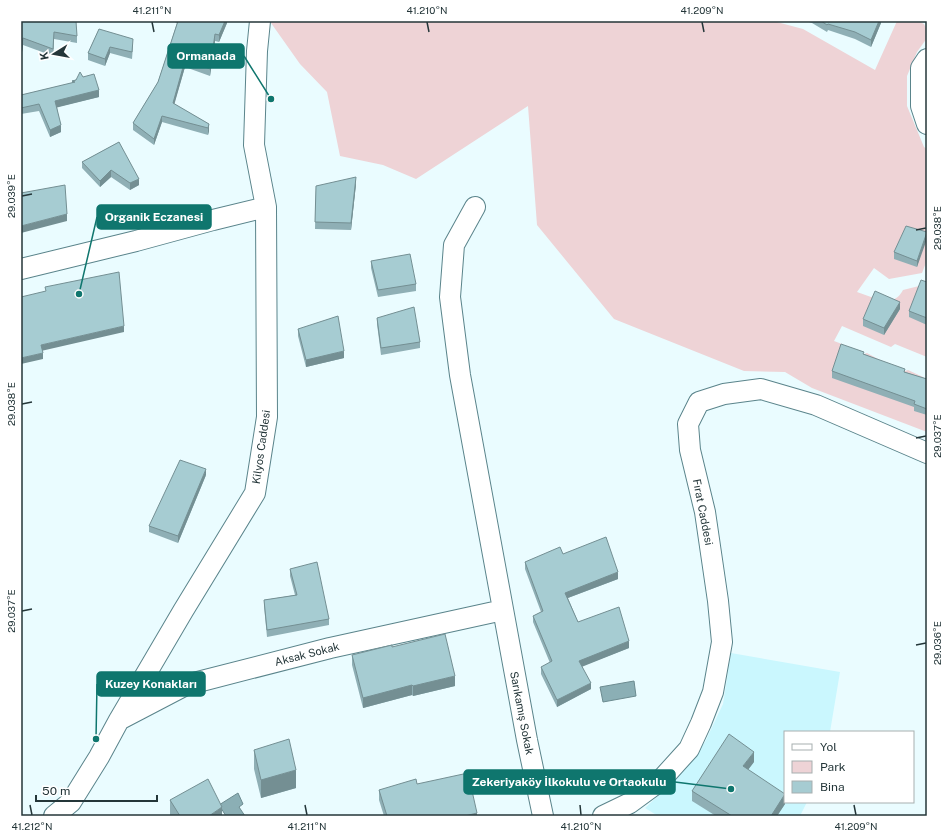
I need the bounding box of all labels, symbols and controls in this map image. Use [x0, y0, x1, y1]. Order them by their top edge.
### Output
text: 41.211°N [132, 4, 172, 16]
text: 41.210°N [406, 4, 448, 16]
text: 41.209°N [680, 4, 724, 16]
north arrow [34, 34, 74, 74]
callout: Ormanada [168, 44, 244, 68]
text: Ormanada [176, 49, 236, 63]
text: K [38, 51, 51, 61]
text: 29.039°E [5, 174, 17, 218]
callout: Organik Eczanesi [97, 205, 211, 229]
text: 29.038°E [931, 206, 943, 250]
text: Organik Eczanesi [105, 210, 203, 224]
text: 29.038°E [5, 382, 17, 426]
street label: Kilyos Caddesi [250, 409, 272, 485]
text: 29.037°E [931, 414, 943, 458]
street label: Fırat Caddesi [691, 478, 715, 546]
text: 29.037°E [5, 589, 17, 633]
text: 29.036°E [931, 621, 943, 665]
street label: Aksak Sokak [273, 640, 341, 668]
street label: Sarıkamış Sokak [507, 670, 536, 756]
callout: Kuzey Konakları [97, 672, 205, 696]
text: Kuzey Konakları [105, 677, 197, 691]
legend [784, 731, 914, 803]
text: Yol [820, 740, 837, 754]
text: Park [820, 760, 846, 774]
callout: Zekeriyaköy İlkokulu ve Ortaokulu [464, 770, 675, 794]
text: Zekeriyaköy İlkokulu ve Ortaokulu [472, 775, 666, 789]
scale bar [36, 777, 157, 803]
text: Bina [820, 780, 845, 794]
text: 50 m [42, 784, 70, 798]
text: 41.212°N [12, 820, 52, 832]
text: 41.211°N [287, 820, 327, 832]
text: 41.210°N [560, 820, 602, 832]
text: 41.209°N [834, 820, 878, 832]

